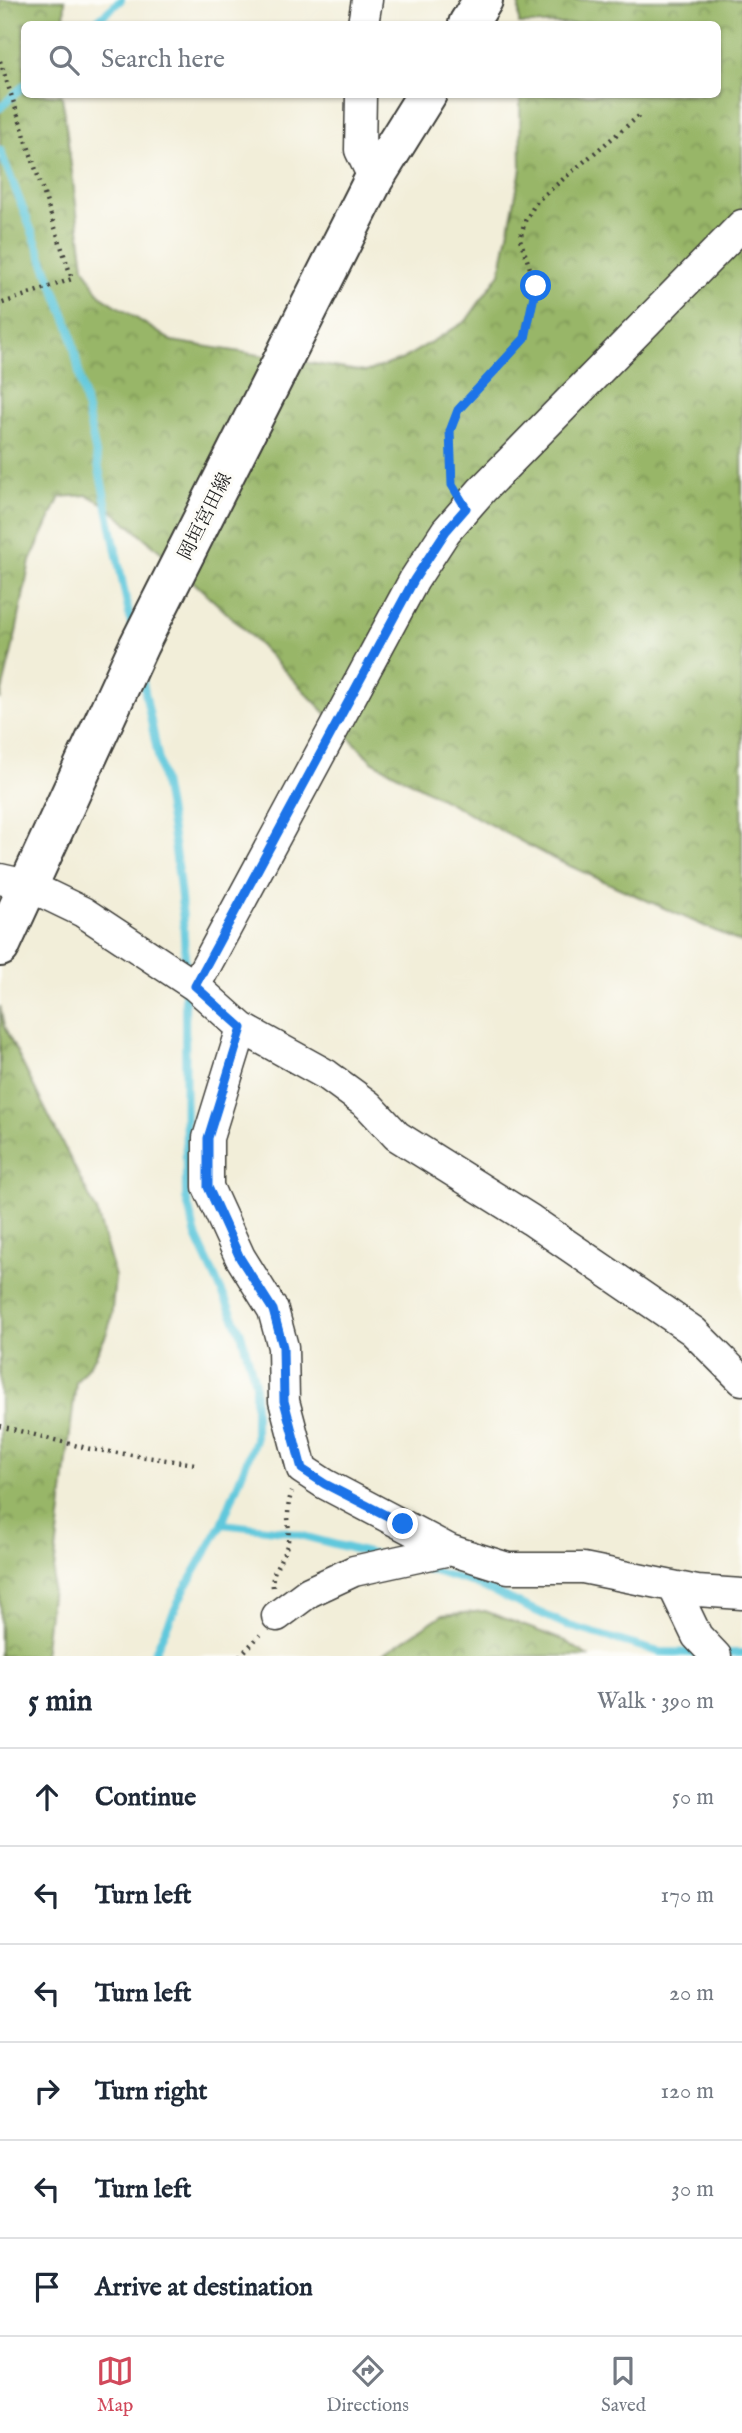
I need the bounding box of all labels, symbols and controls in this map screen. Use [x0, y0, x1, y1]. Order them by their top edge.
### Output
search box [21, 21, 721, 98]
icon: search [45, 41, 83, 79]
text: Search here [101, 43, 225, 76]
route start [520, 270, 551, 301]
street label: 岡垣宮田線 [174, 469, 238, 565]
route end [387, 1508, 418, 1539]
text: 5 min [28, 1683, 93, 1721]
text: Walk · 390 m [597, 1687, 714, 1716]
icon: ahead [28, 1778, 66, 1816]
text: Continue [95, 1781, 196, 1814]
text: 50 m [672, 1783, 714, 1812]
icon: left [28, 1876, 66, 1914]
text: Turn left [95, 1879, 192, 1912]
text: 170 m [661, 1881, 714, 1910]
icon: left [28, 1974, 66, 2012]
text: Turn left [95, 1977, 192, 2010]
text: 20 m [669, 1979, 714, 2008]
icon: right [28, 2072, 66, 2110]
text: Turn right [95, 2075, 208, 2108]
text: 120 m [661, 2077, 714, 2106]
icon: left [28, 2170, 66, 2208]
text: Turn left [95, 2173, 192, 2206]
text: 30 m [671, 2175, 714, 2204]
icon: arrive [28, 2268, 66, 2306]
text: Arrive at destination [95, 2271, 313, 2304]
tab: Map [96, 2352, 134, 2418]
tab: Directions [326, 2352, 409, 2418]
tab: Saved [601, 2352, 646, 2418]

